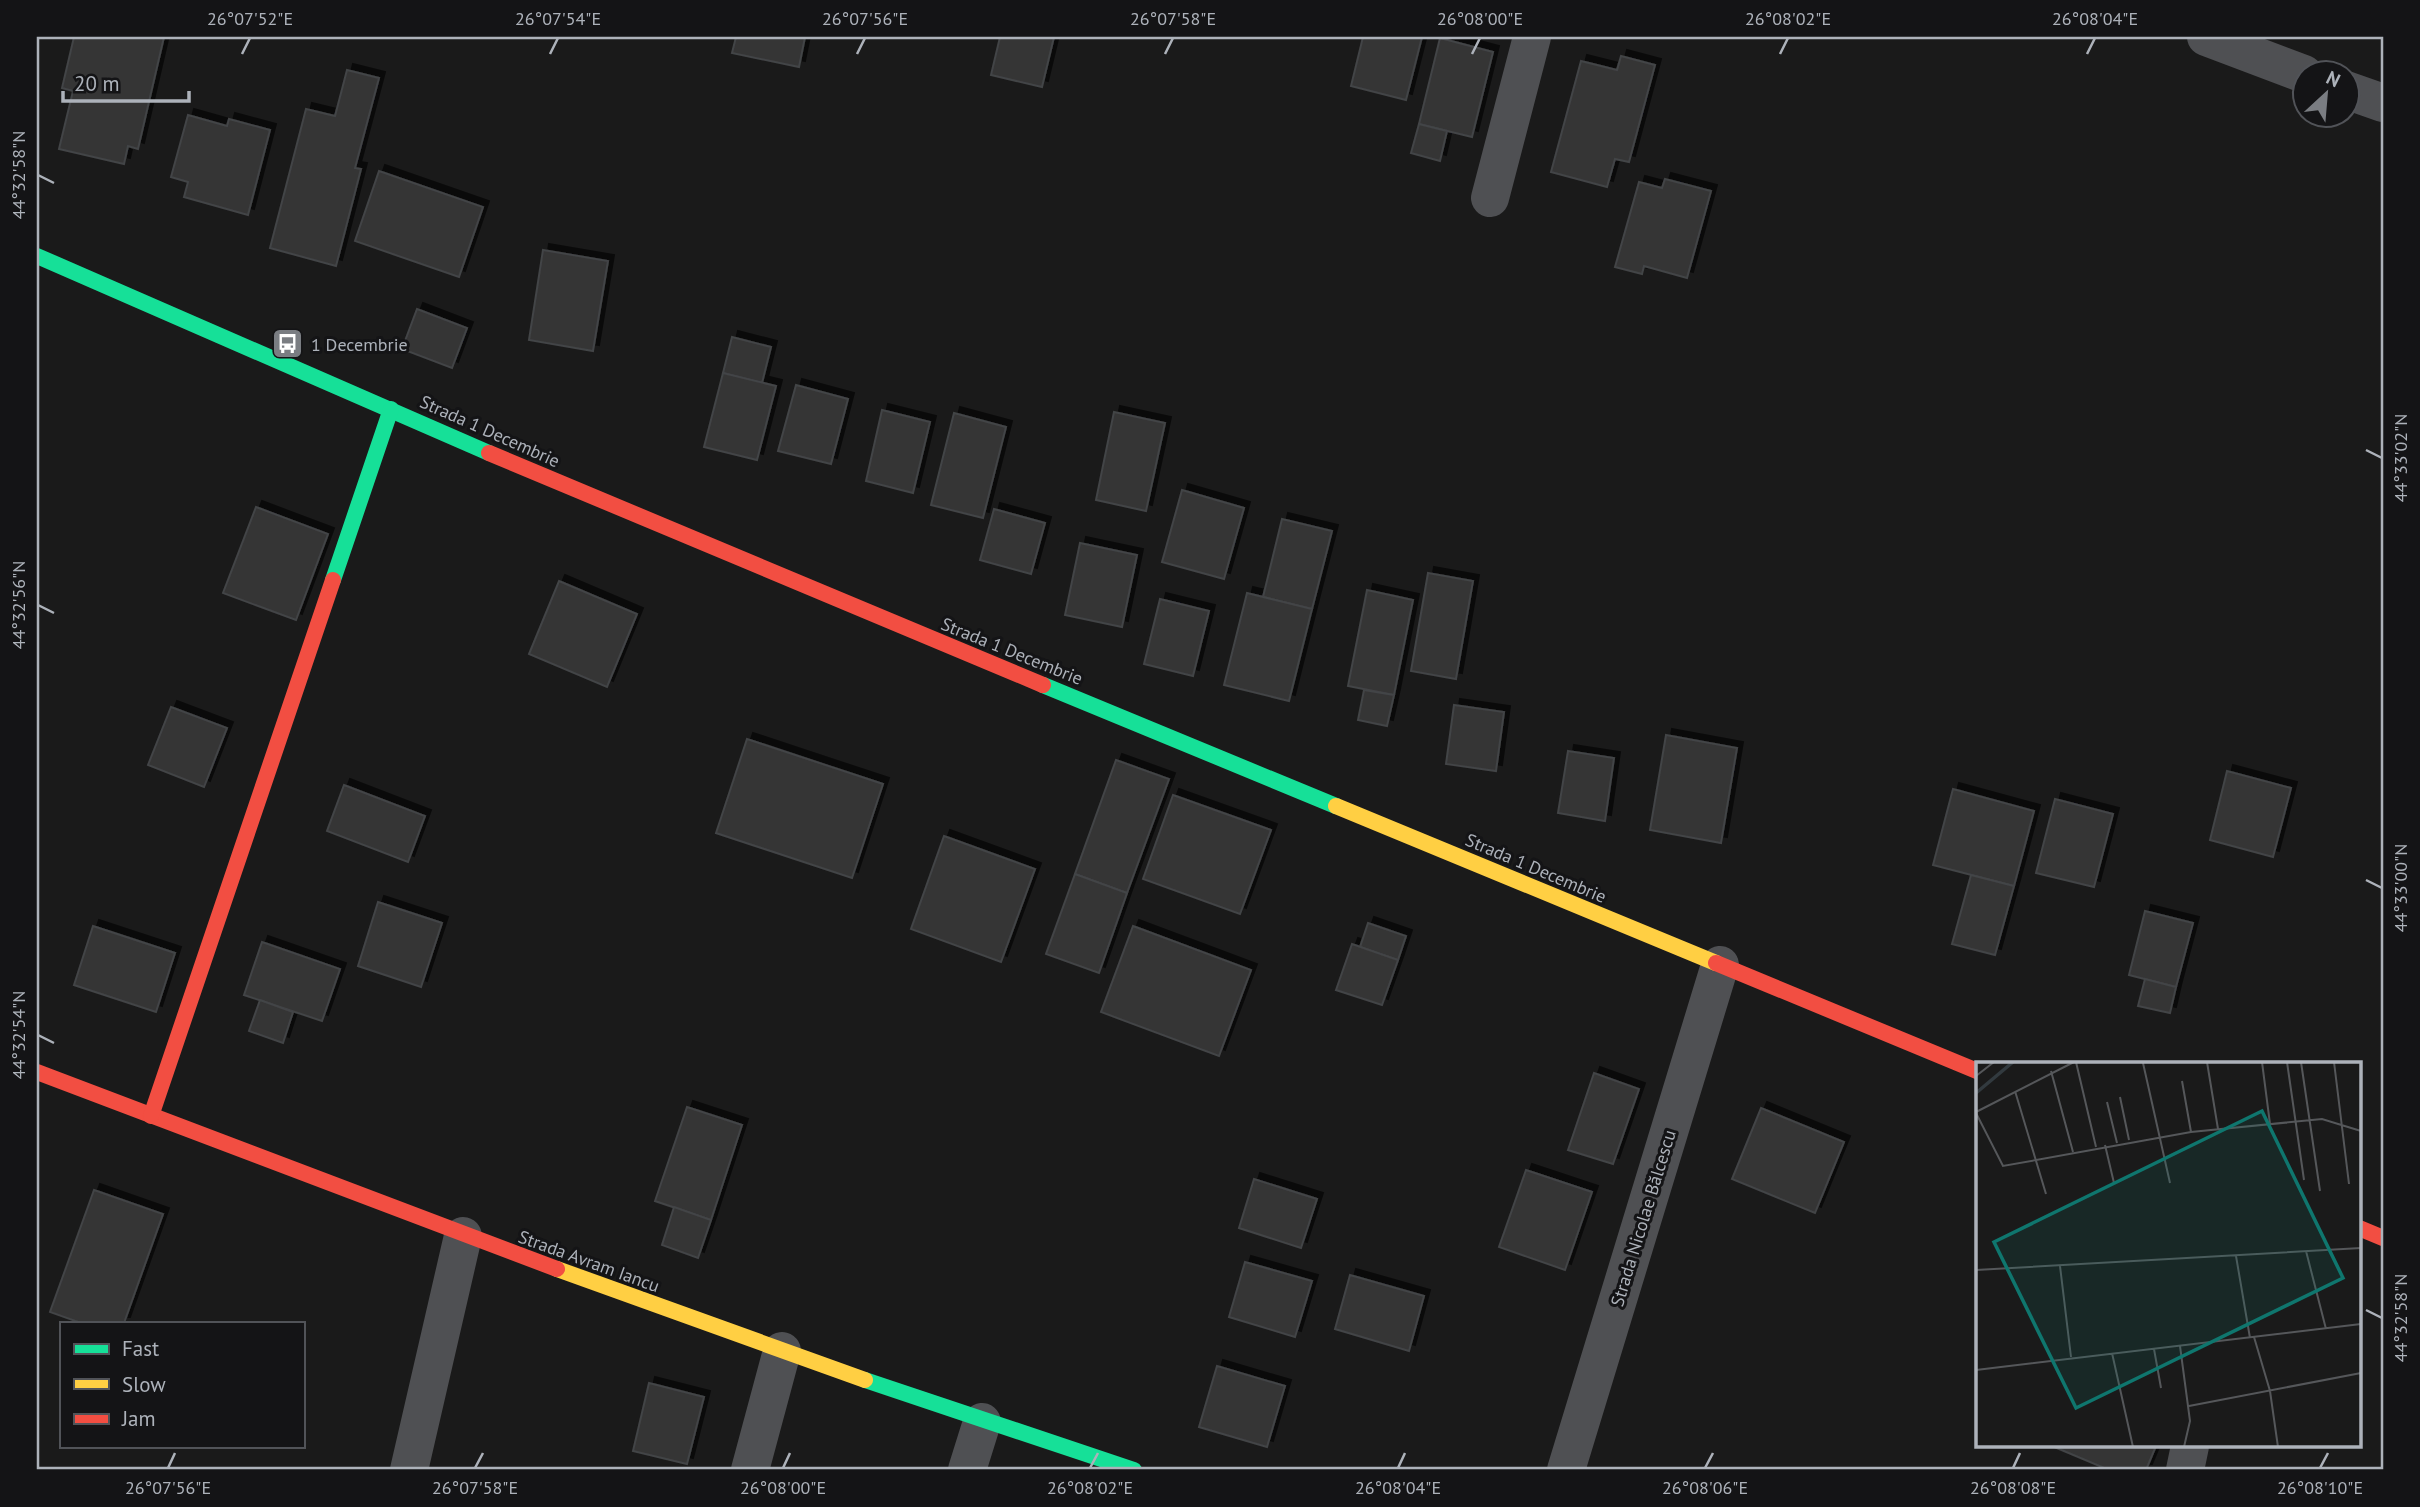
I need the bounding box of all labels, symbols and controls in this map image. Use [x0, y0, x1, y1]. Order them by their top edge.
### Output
text: 26°07'52"E [207, 7, 293, 30]
text: 26°07'54"E [515, 7, 601, 30]
text: 26°07'56"E [822, 7, 908, 30]
text: 26°07'58"E [1130, 7, 1216, 30]
text: 26°08'00"E [1437, 7, 1523, 30]
text: 26°08'02"E [1745, 7, 1831, 30]
text: 26°08'04"E [2052, 7, 2138, 30]
scale bar [63, 60, 189, 104]
north arrow [2290, 60, 2360, 130]
text: N [2323, 65, 2344, 92]
text: 20 m [74, 70, 120, 97]
text: 44°32'58"N [7, 131, 30, 219]
bus stop icon: 1 Decembrie [271, 327, 305, 361]
place label: 1 Decembrie [311, 333, 408, 356]
street label: Strada 1 Decembrie [416, 390, 564, 472]
text: 44°33'02"N [2389, 414, 2412, 502]
text: 44°32'56"N [7, 561, 30, 649]
street label: Strada 1 Decembrie [938, 612, 1086, 690]
street label: Strada 1 Decembrie [1462, 828, 1610, 908]
text: 44°33'00"N [2389, 844, 2412, 932]
text: 44°32'54"N [7, 991, 30, 1079]
inset map [1976, 1062, 2360, 1448]
street label: Strada Nicolae Bălcescu [1605, 1127, 1681, 1309]
street label: Strada Avram Iancu [515, 1225, 663, 1297]
text: 44°32'58"N [2389, 1274, 2412, 1362]
legend [60, 1322, 304, 1448]
text: Fast [122, 1335, 159, 1362]
text: Slow [122, 1371, 166, 1398]
text: Jam [121, 1405, 156, 1432]
text: 26°07'56"E [125, 1476, 211, 1499]
text: 26°07'58"E [432, 1476, 518, 1499]
text: 26°08'00"E [740, 1476, 826, 1499]
text: 26°08'02"E [1047, 1476, 1133, 1499]
text: 26°08'04"E [1355, 1476, 1441, 1499]
text: 26°08'06"E [1662, 1476, 1748, 1499]
text: 26°08'08"E [1970, 1476, 2056, 1499]
text: 26°08'10"E [2277, 1476, 2363, 1499]

